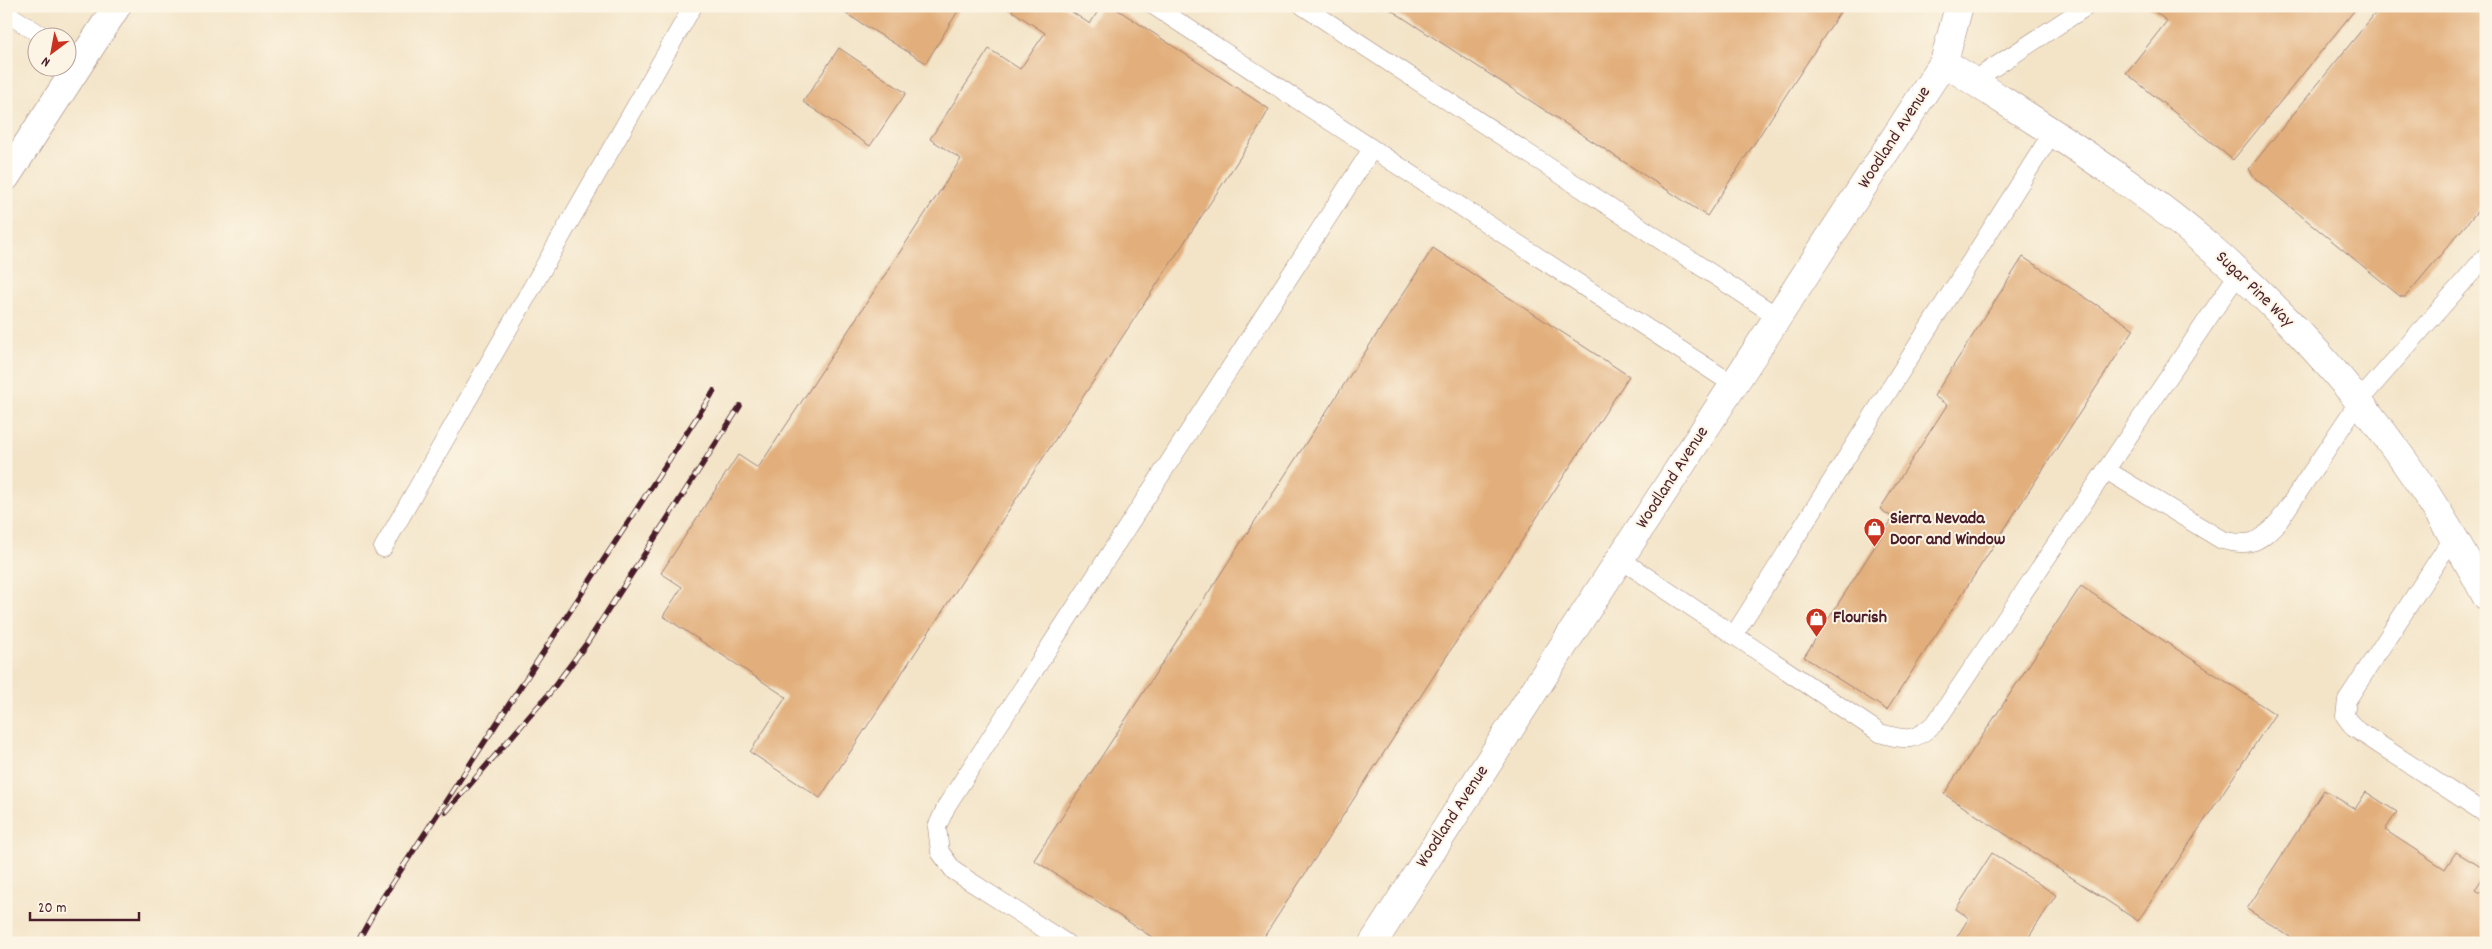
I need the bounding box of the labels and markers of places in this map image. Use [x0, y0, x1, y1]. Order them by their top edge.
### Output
place label: Sierra Nevada Door and Window [1890, 507, 2006, 553]
shop icon: Sierra Nevada Door and Window [1862, 517, 1886, 548]
shop icon: Flourish [1805, 606, 1829, 637]
place label: Flourish [1833, 606, 1887, 631]

